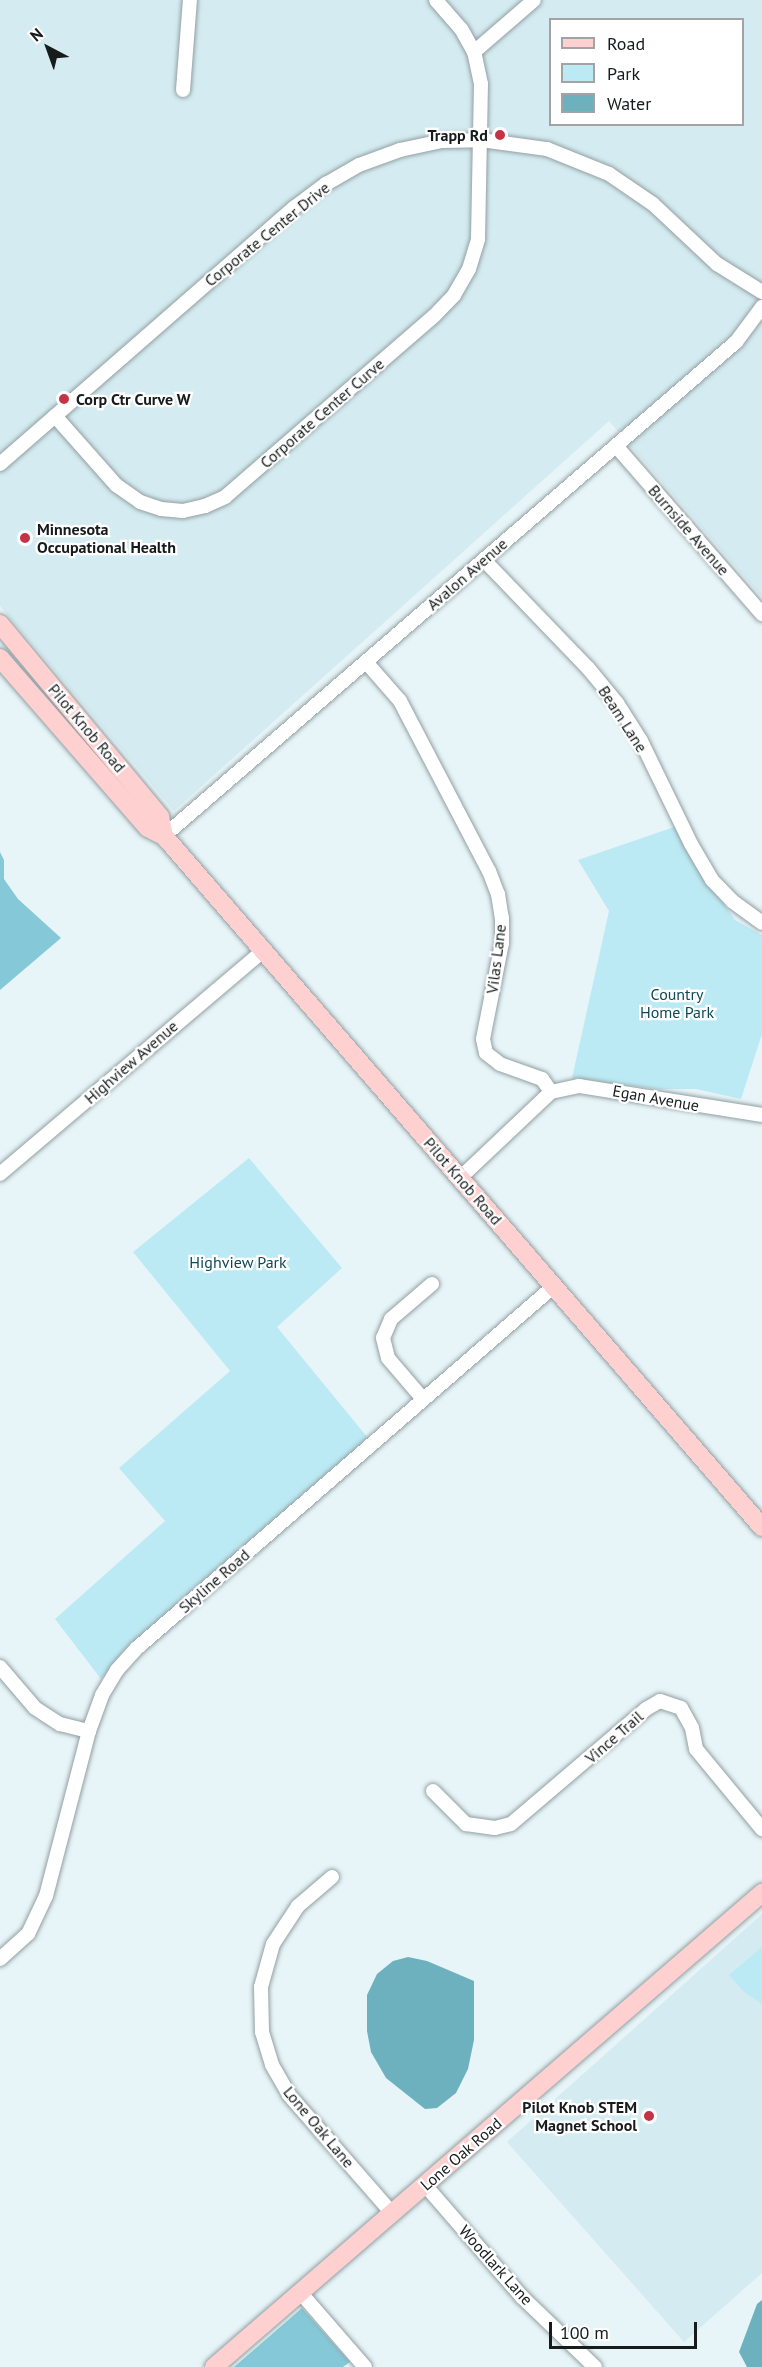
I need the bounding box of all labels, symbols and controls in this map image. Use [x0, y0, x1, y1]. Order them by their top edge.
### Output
north arrow [18, 18, 78, 78]
legend [549, 18, 744, 126]
text: N [26, 23, 47, 45]
text: Road [607, 32, 645, 55]
text: Park [607, 62, 640, 85]
text: Water [607, 92, 651, 115]
place label: Trapp Rd [427, 125, 488, 145]
marker: Trapp Rd [493, 128, 507, 142]
street label: Corporate Center Drive [201, 178, 333, 290]
street label: Corporate Center Curve [256, 354, 388, 472]
place label: Corp Ctr Curve W [76, 389, 191, 409]
marker: Corp Ctr Curve W [57, 392, 71, 406]
street label: Burnside Avenue [644, 481, 734, 579]
place label: Minnesota Occupational Health [37, 519, 176, 557]
marker: Minnesota Occupational Health [18, 531, 32, 545]
street label: Avalon Avenue [423, 534, 511, 614]
street label: Pilot Knob Road [44, 680, 130, 776]
street label: Beam Lane [594, 682, 652, 756]
street label: Vilas Lane [482, 923, 510, 995]
park label: Country Home Park [640, 984, 714, 1022]
street label: Highview Avenue [80, 1016, 182, 1108]
street label: Egan Avenue [611, 1081, 701, 1115]
street label: Pilot Knob Road [420, 1133, 506, 1229]
park label: Highview Park [189, 1252, 287, 1272]
street label: Skyline Road [175, 1545, 253, 1617]
street label: Vince Trail [581, 1706, 647, 1768]
street label: Lone Oak Lane [279, 2082, 359, 2172]
place label: Pilot Knob STEM Magnet School [522, 2097, 637, 2135]
marker: Pilot Knob STEM Magnet School [642, 2109, 656, 2123]
street label: Lone Oak Road [416, 2113, 506, 2195]
street label: Woodlark Lane [455, 2221, 537, 2309]
scale bar [552, 2310, 700, 2348]
text: 100 m [560, 2321, 609, 2344]

